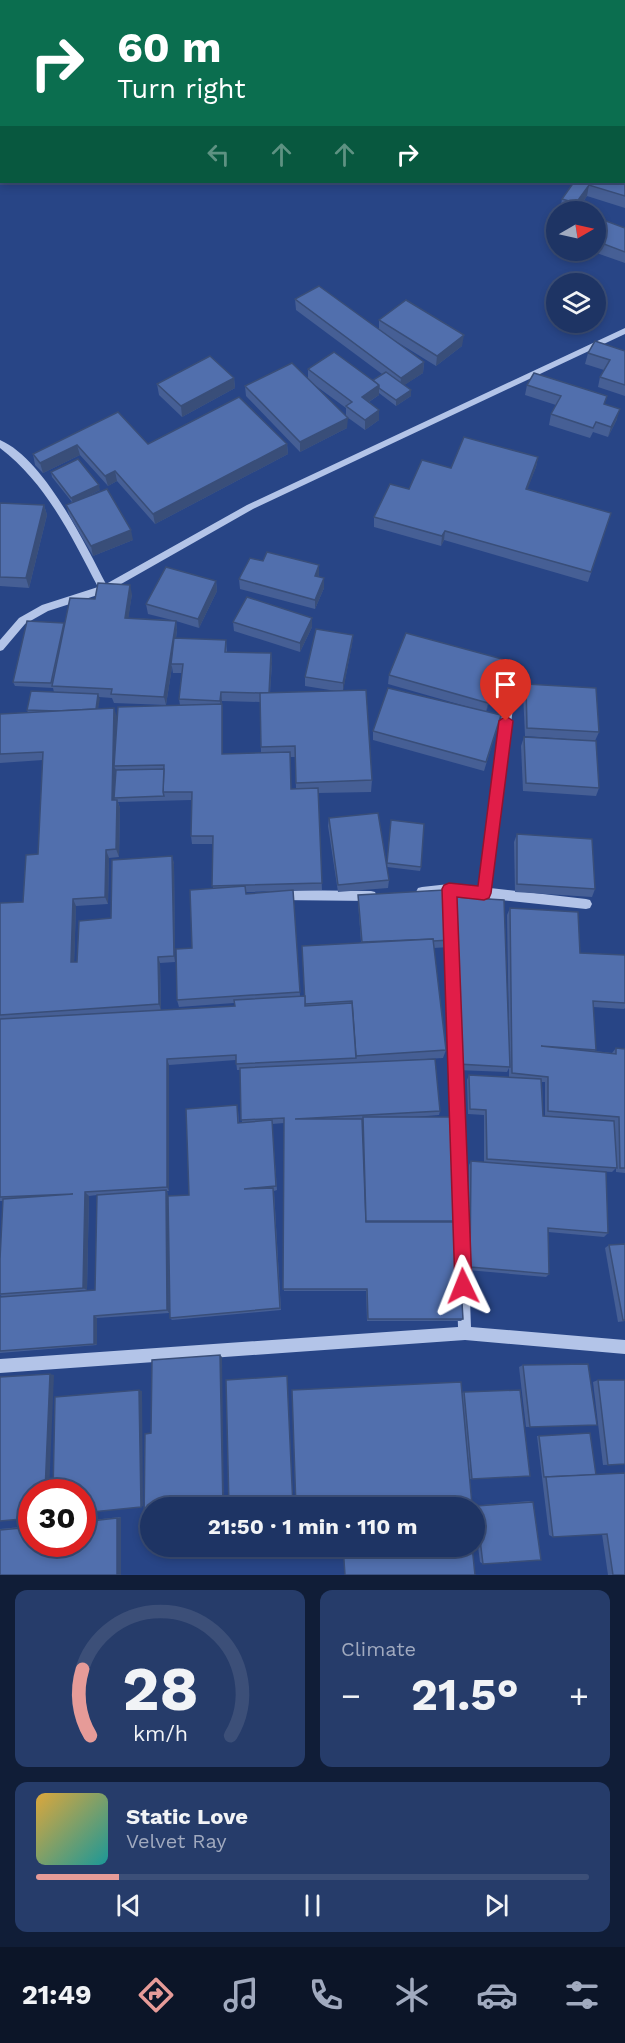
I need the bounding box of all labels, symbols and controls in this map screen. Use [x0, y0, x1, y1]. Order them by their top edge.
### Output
text: 60 m [117, 23, 221, 72]
icon: right [18, 24, 96, 102]
text: Turn right [117, 73, 246, 105]
icon: left [202, 138, 235, 171]
icon: ahead [265, 138, 298, 171]
icon: ahead [328, 138, 361, 171]
icon: right [391, 138, 424, 171]
north arrow [546, 201, 606, 261]
map controls [546, 201, 606, 333]
button: layers [546, 273, 606, 333]
pin [480, 659, 531, 721]
icon: arrive [489, 668, 522, 701]
position arrow [431, 1254, 495, 1318]
speed limit sign: 30 [18, 1479, 96, 1557]
text: 21:50 · 1 min · 110 m [208, 1514, 417, 1539]
text: Climate [341, 1637, 416, 1661]
text: 28 [122, 1652, 198, 1725]
text: 21.5° [411, 1668, 519, 1721]
text: − [341, 1676, 361, 1715]
text: + [569, 1676, 589, 1715]
text: km/h [132, 1721, 188, 1746]
text: Static Love [126, 1804, 248, 1829]
text: Velvet Ray [126, 1829, 227, 1853]
icon: previous [112, 1889, 145, 1922]
icon: pause [296, 1889, 329, 1922]
icon: next [480, 1889, 513, 1922]
icon: directions [135, 1974, 177, 2016]
icon: music [220, 1974, 262, 2016]
icon: phone [305, 1974, 347, 2016]
icon: climate [391, 1974, 433, 2016]
icon: car [476, 1974, 518, 2016]
icon: filters [561, 1974, 603, 2016]
text: 21:49 [22, 1979, 92, 2011]

